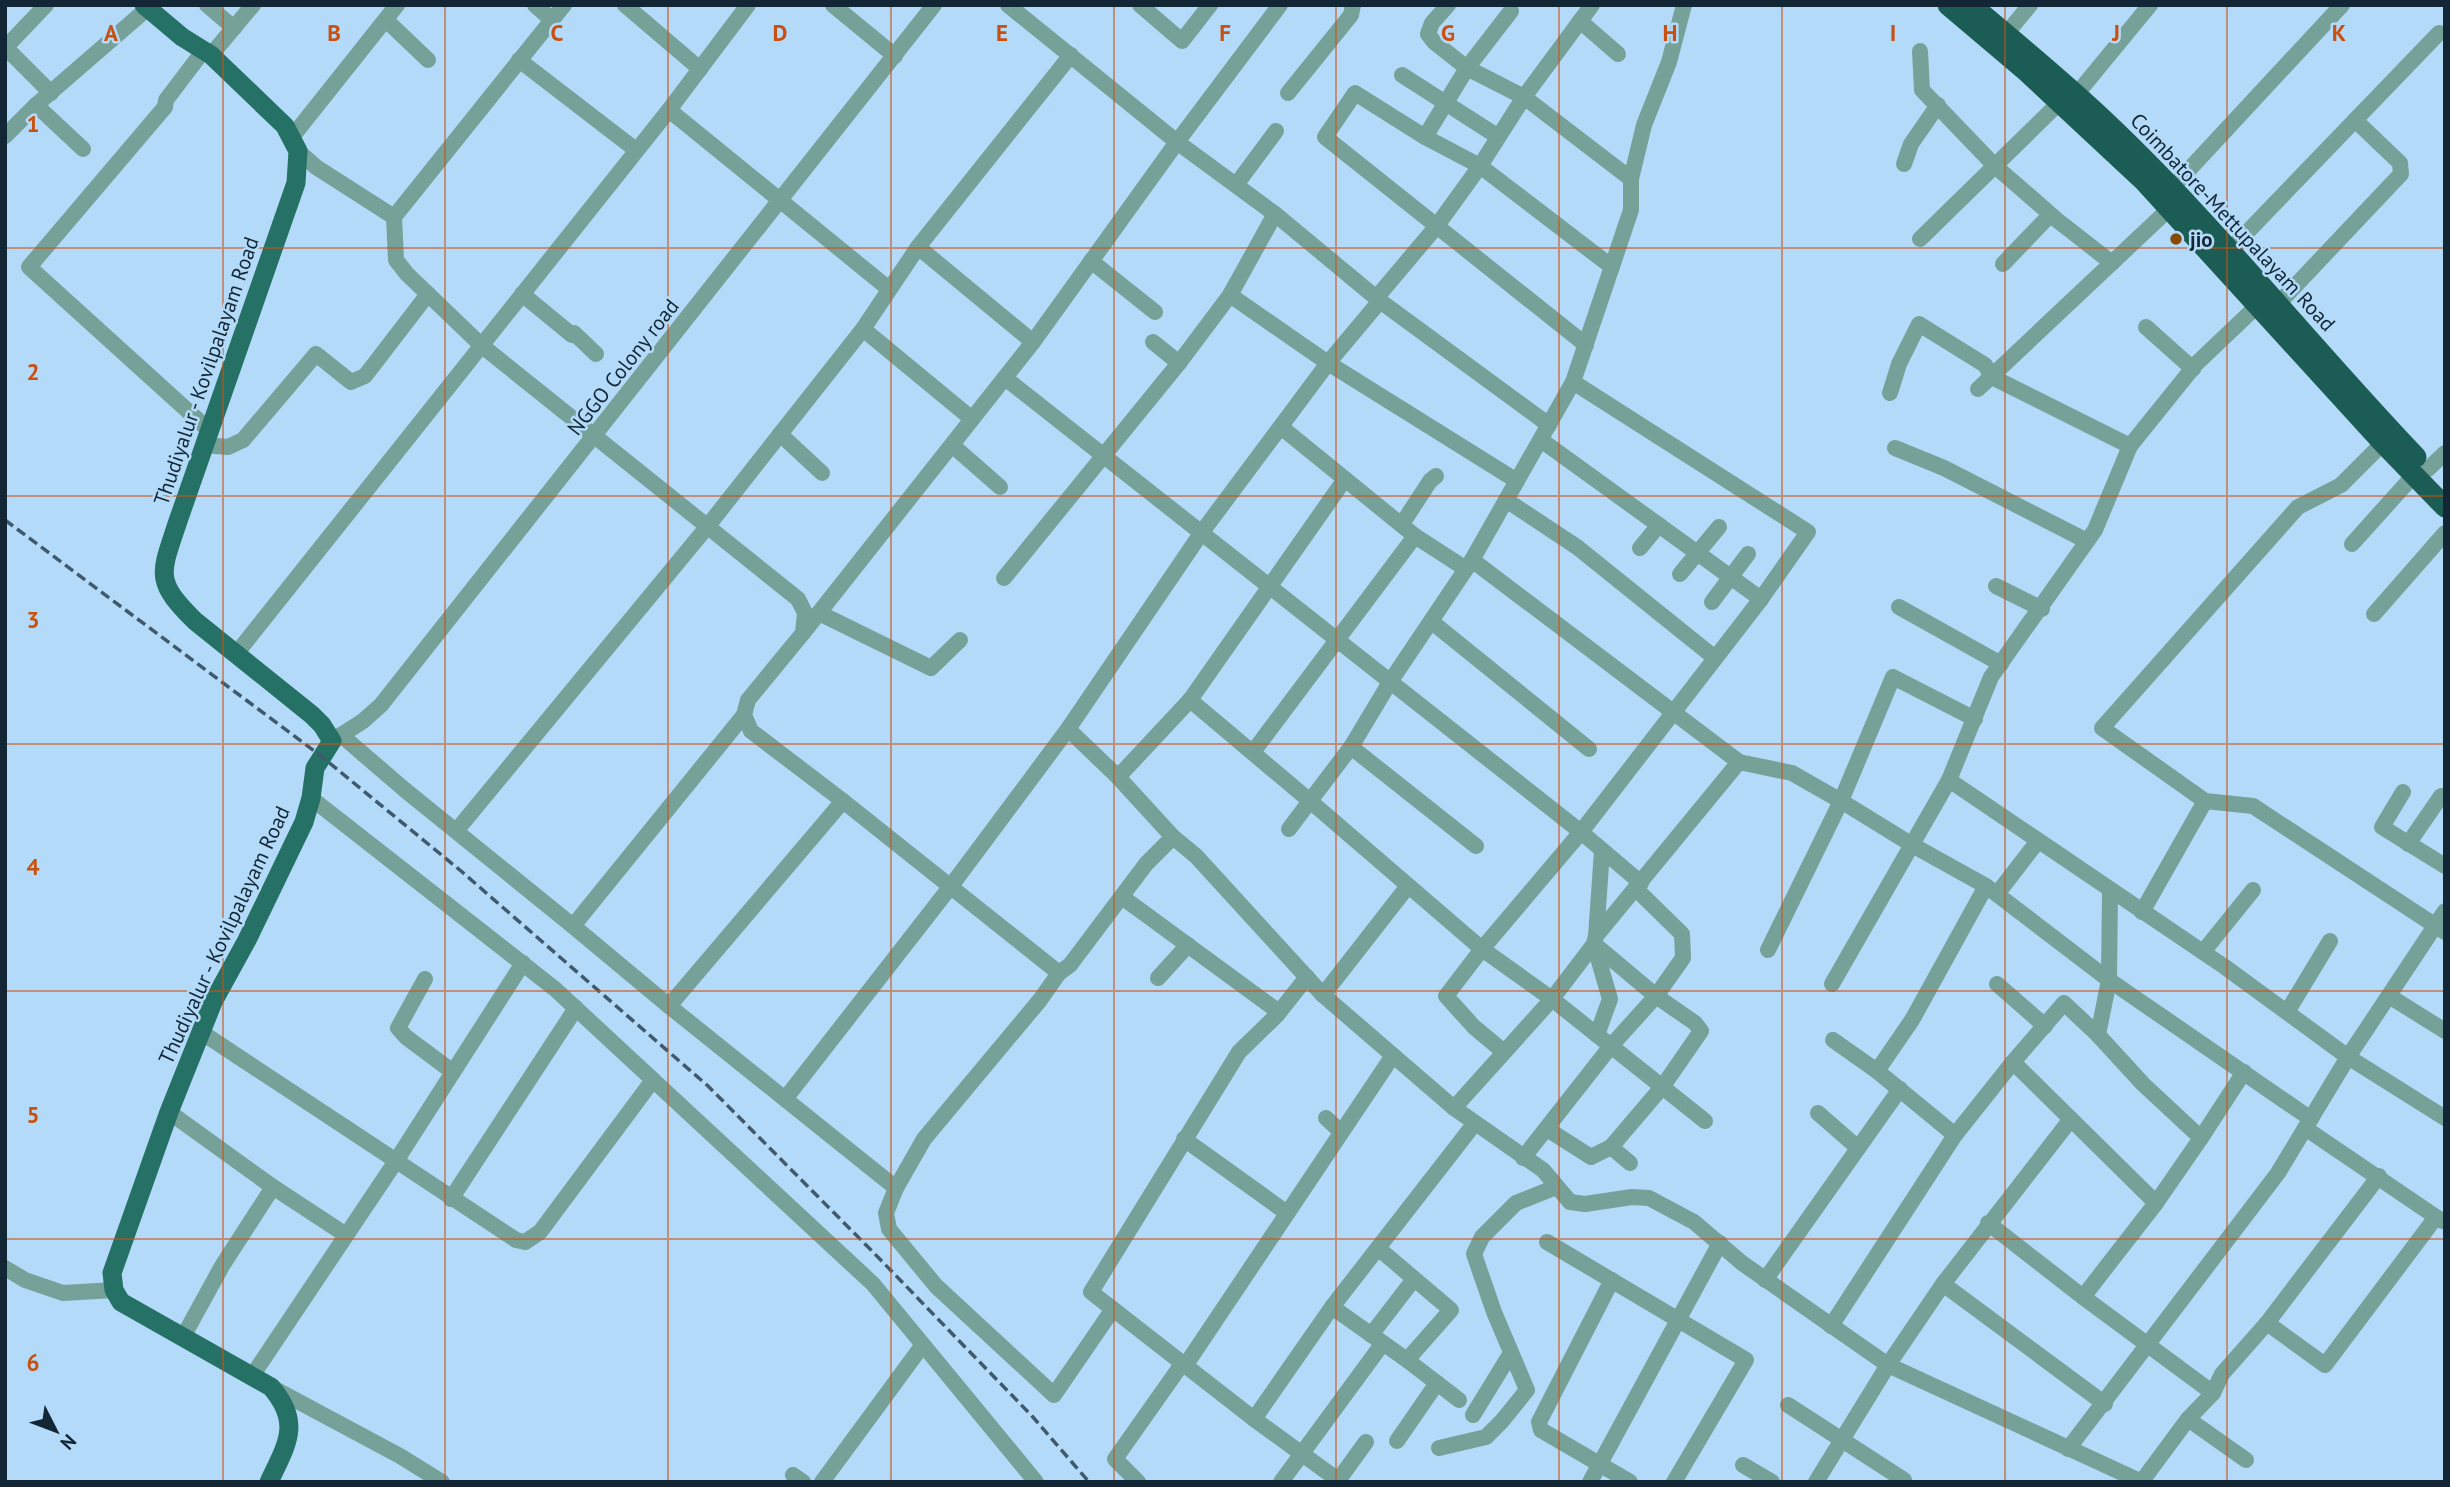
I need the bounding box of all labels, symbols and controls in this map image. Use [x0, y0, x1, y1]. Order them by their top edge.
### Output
text: A [104, 18, 118, 47]
text: B [327, 18, 341, 47]
text: C [551, 18, 564, 47]
text: D [773, 18, 787, 47]
text: E [996, 18, 1008, 47]
text: F [1219, 18, 1231, 47]
text: G [1441, 18, 1455, 47]
text: H [1663, 18, 1677, 47]
text: I [1890, 18, 1896, 47]
text: J [2111, 18, 2120, 47]
text: K [2332, 18, 2346, 47]
street label: Coimbatore-Mettupalayam Road [2125, 107, 2341, 337]
text: 1 [26, 109, 40, 138]
place label: jio [2189, 226, 2213, 253]
marker: jio [2168, 231, 2184, 247]
street label: Thudiyalur - Kovilpalayam Road [147, 233, 265, 509]
street label: NGGO Colony road [561, 293, 685, 441]
text: 2 [26, 357, 40, 386]
text: 3 [26, 605, 40, 634]
street label: Thudiyalur - Kovilpalayam Road [152, 802, 296, 1068]
text: 4 [26, 852, 40, 881]
text: 5 [26, 1100, 40, 1129]
text: 6 [26, 1348, 40, 1377]
north arrow [21, 1396, 91, 1466]
text: N [56, 1430, 82, 1455]

